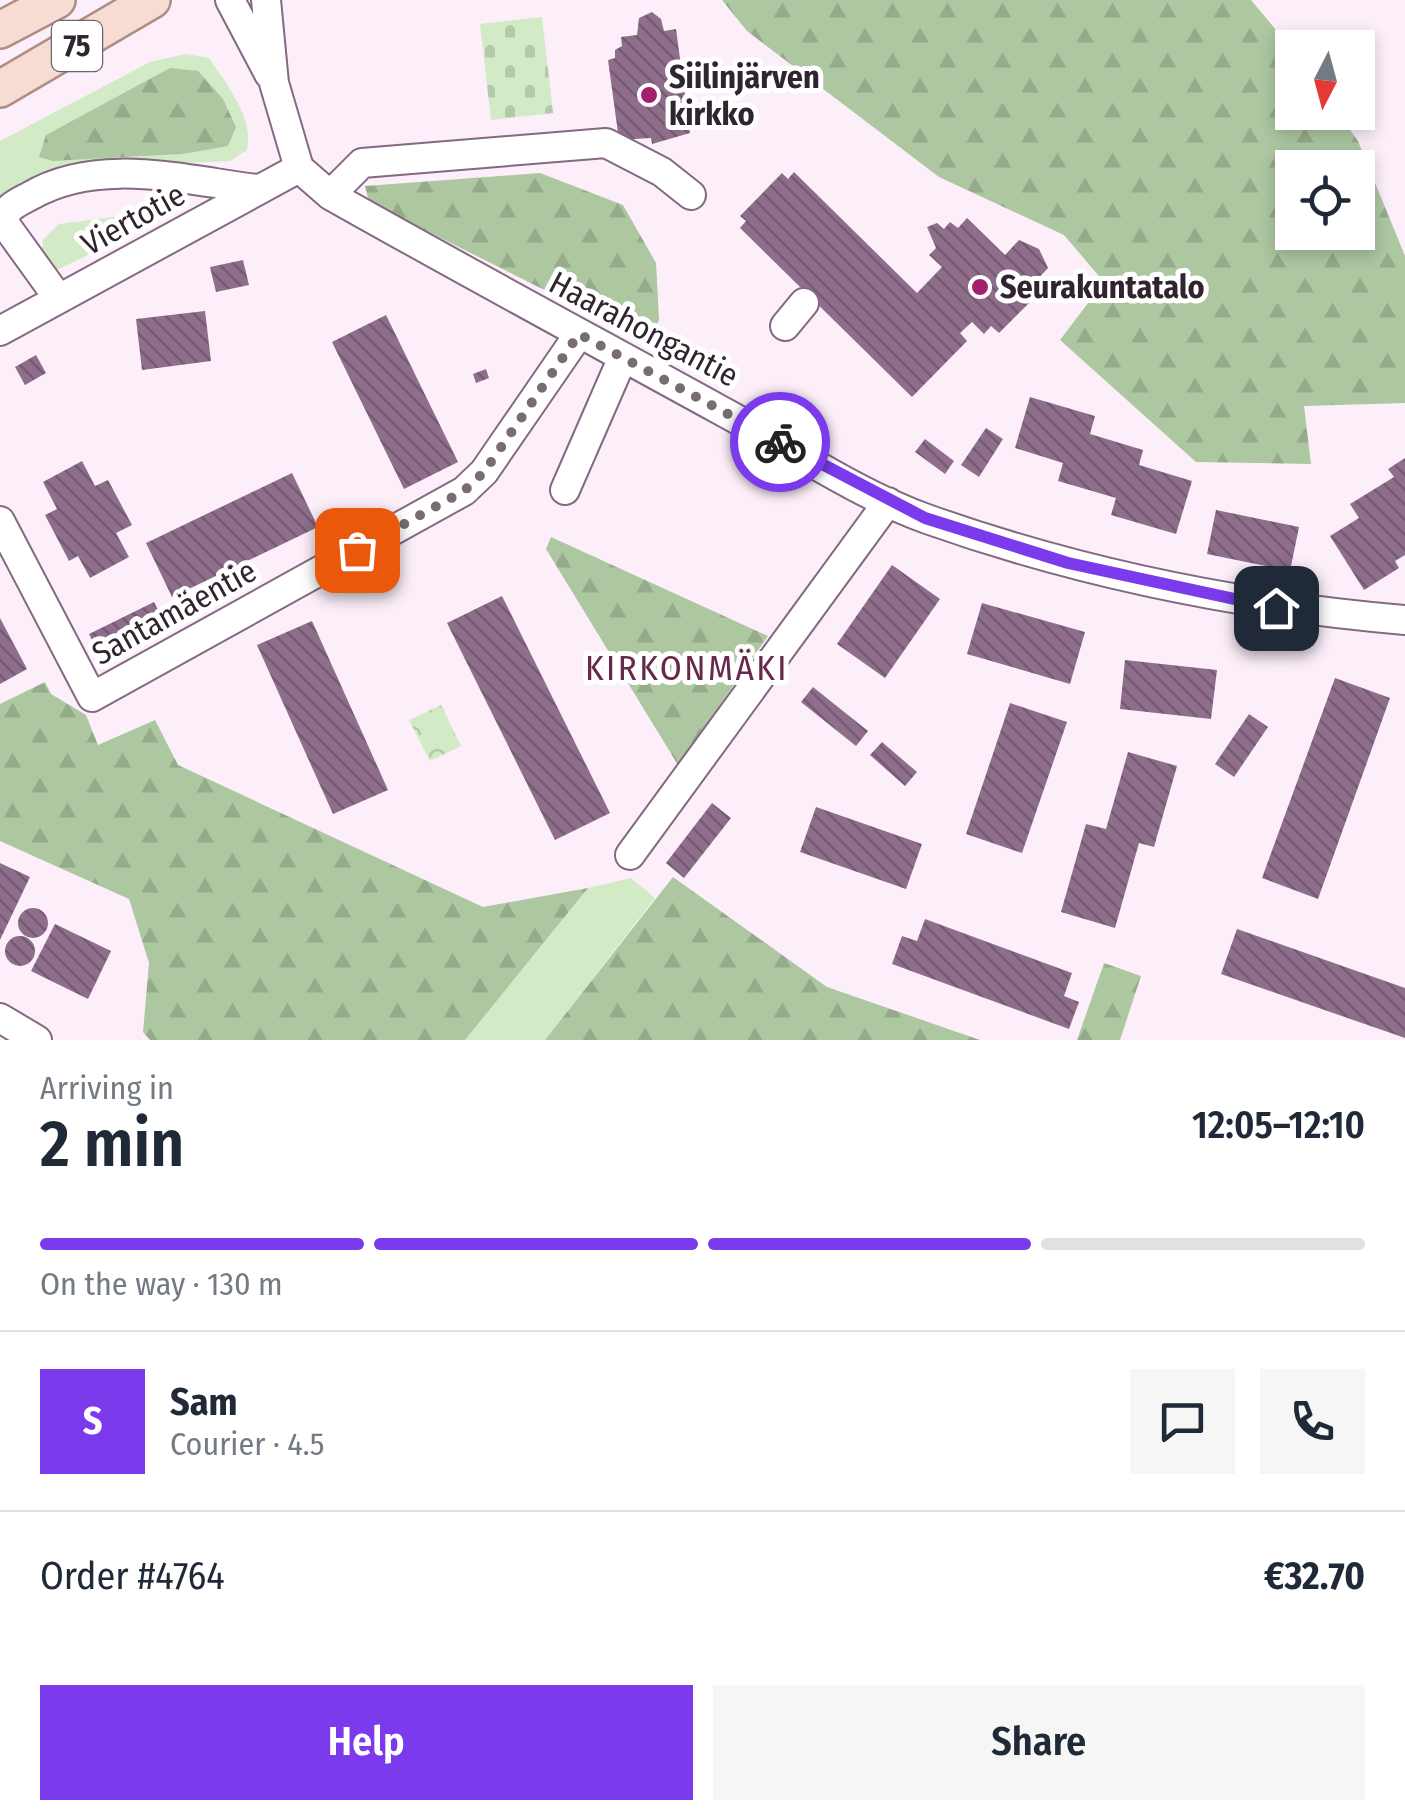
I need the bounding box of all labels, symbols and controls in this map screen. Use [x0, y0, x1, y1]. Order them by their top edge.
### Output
road number: 75 [52, 21, 102, 71]
north arrow [1275, 30, 1375, 130]
map controls [1275, 30, 1375, 250]
place label: Siilinjärven kirkko [669, 58, 820, 133]
marker: Siilinjärven kirkko [638, 84, 660, 106]
button: locate [1275, 150, 1375, 250]
street label: Viertotie [75, 175, 191, 263]
street label: Haarahongantie [543, 263, 745, 395]
place label: Seurakuntatalo [1000, 268, 1205, 306]
marker: Seurakuntatalo [969, 276, 991, 298]
courier [730, 392, 830, 492]
icon: bike [753, 415, 808, 470]
pin [315, 508, 400, 593]
icon: bag [330, 523, 385, 578]
street label: Santamäentie [85, 551, 263, 673]
pin [1234, 566, 1319, 651]
icon: home [1249, 581, 1304, 636]
district label: KIRKONMÄKI [585, 647, 789, 689]
text: Arriving in [40, 1069, 174, 1107]
text: 12:05–12:10 [1192, 1102, 1365, 1148]
text: 2 min [40, 1105, 184, 1183]
text: On the way · 130 m [40, 1265, 283, 1303]
button: chat [1130, 1369, 1235, 1474]
button: phone [1260, 1369, 1365, 1474]
text: Sam [170, 1379, 238, 1425]
text: S [83, 1398, 102, 1444]
text: Courier · 4.5 [170, 1425, 325, 1463]
text: Order #4764 [40, 1553, 225, 1599]
text: €32.70 [1264, 1553, 1365, 1599]
button: Help [40, 1685, 693, 1800]
button: Share [713, 1685, 1365, 1800]

